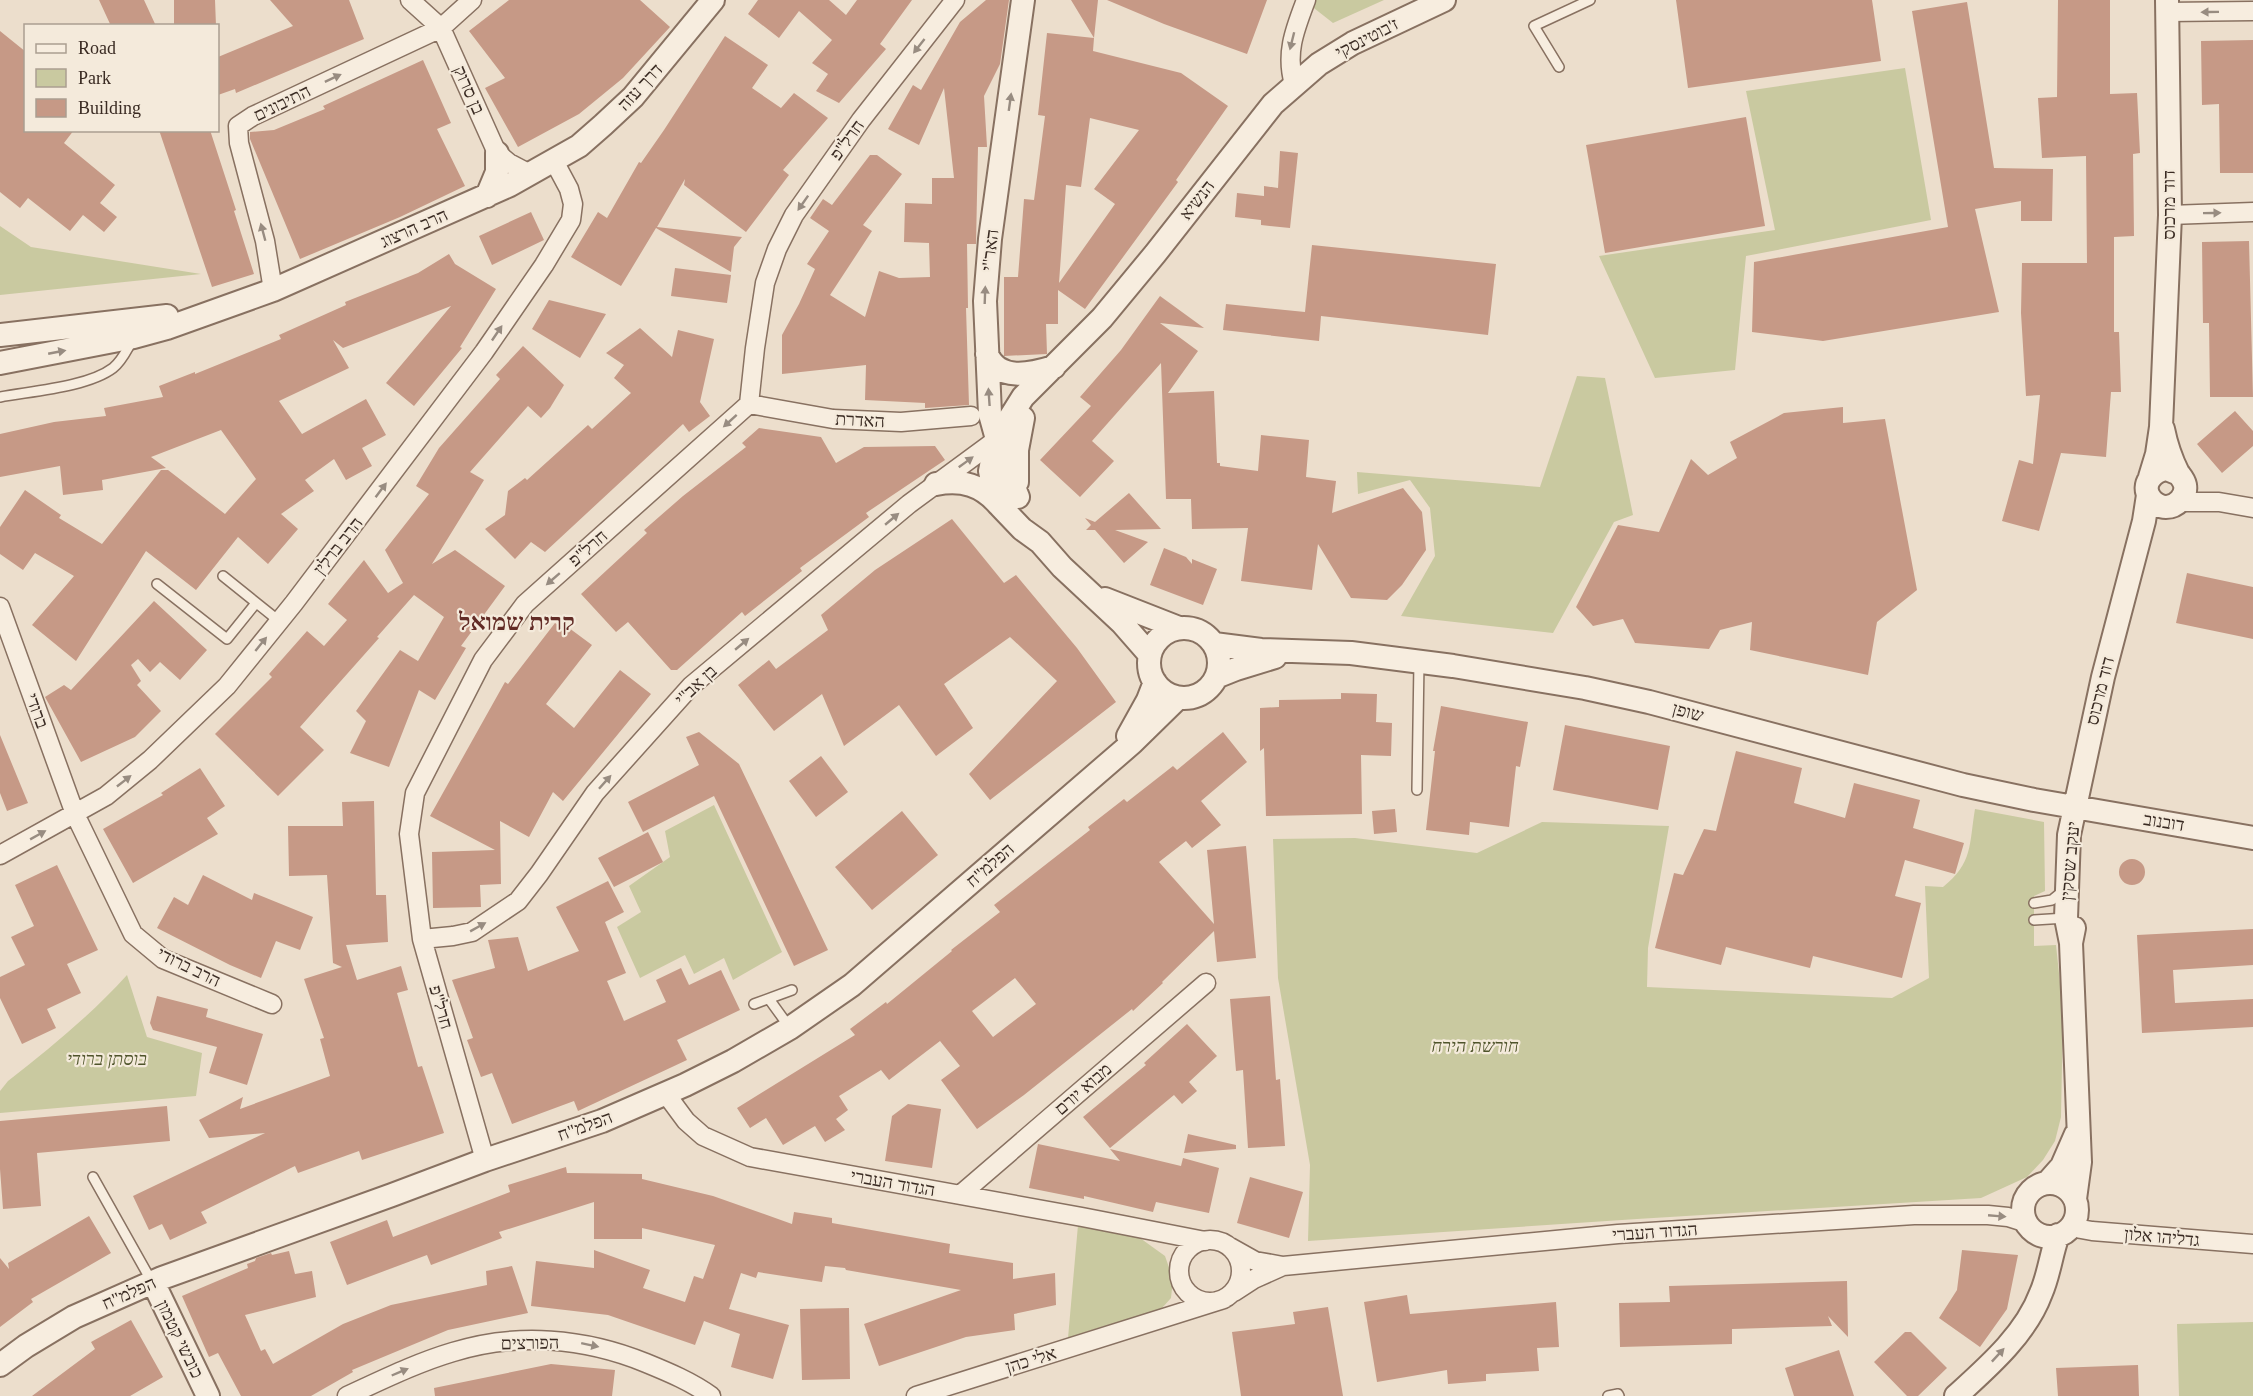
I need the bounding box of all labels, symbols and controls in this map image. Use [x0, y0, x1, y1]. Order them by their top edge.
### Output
one-way arrow [2200, 7, 2219, 17]
street label: ז'בוטינסקי [1332, 14, 1402, 62]
legend [24, 24, 219, 132]
one-way arrow [1286, 32, 1296, 50]
text: Road [78, 38, 116, 58]
one-way arrow [913, 38, 926, 54]
street label: דרך עזה [613, 60, 667, 114]
street label: בן סרוק [449, 63, 489, 117]
text: Park [78, 68, 111, 88]
one-way arrow [324, 74, 341, 83]
street label: התיבונים [250, 81, 314, 125]
one-way arrow [1005, 92, 1014, 111]
text: Building [78, 98, 141, 118]
street label: חרל"פ [826, 116, 868, 164]
street label: דוד מרכוס [2159, 170, 2179, 240]
street label: הנשיא [1175, 176, 1219, 224]
one-way arrow [797, 194, 809, 210]
street label: הרב הרצוג [377, 204, 451, 252]
one-way arrow [2202, 209, 2221, 218]
one-way arrow [257, 223, 267, 242]
street label: האר"י [978, 228, 1002, 272]
one-way arrow [981, 286, 990, 305]
one-way arrow [491, 326, 503, 342]
one-way arrow [48, 347, 67, 356]
one-way arrow [984, 388, 994, 407]
street label: האדרת [835, 409, 885, 431]
one-way arrow [723, 414, 738, 428]
one-way arrow [958, 456, 974, 468]
one-way arrow [375, 482, 387, 498]
street label: הרב ברלין [309, 513, 367, 579]
one-way arrow [884, 513, 899, 526]
street label: חרל"פ [565, 526, 611, 570]
one-way arrow [546, 572, 561, 585]
district label: קרית שמואל [458, 609, 575, 635]
one-way arrow [254, 637, 267, 652]
one-way arrow [734, 638, 749, 651]
street label: דוד מרכוס [2082, 655, 2118, 727]
street label: בן אב"י [671, 661, 721, 709]
street label: ברודי [22, 691, 52, 731]
street label: שופן [1670, 698, 1706, 726]
one-way arrow [598, 775, 611, 790]
one-way arrow [116, 776, 131, 788]
street label: דובנוב [2142, 809, 2186, 835]
street label: יעקב שסקין [2057, 820, 2083, 902]
one-way arrow [29, 830, 46, 840]
street label: הפלמ"ח [962, 839, 1018, 891]
one-way arrow [470, 922, 487, 932]
street label: הרב ברודי [154, 943, 224, 991]
street label: חרל"פ [425, 983, 457, 1031]
park label: חורשת הירח [1431, 1036, 1519, 1056]
park label: בוסתן ברודי [67, 1049, 147, 1069]
street label: מבוא יורם [1051, 1059, 1115, 1119]
street label: הפלמ"ח [555, 1107, 615, 1145]
street label: הגדוד העברי [849, 1166, 937, 1200]
one-way arrow [1987, 1211, 2006, 1221]
street label: הגדוד העברי [1612, 1219, 1698, 1245]
street label: גדליהו אלון [2123, 1224, 2201, 1250]
street label: הפלמ"ח [99, 1272, 159, 1314]
street label: כובשי קטמון [153, 1297, 207, 1381]
street label: הפורצים [501, 1332, 559, 1354]
one-way arrow [581, 1341, 600, 1350]
street label: אלי כהן [1003, 1343, 1059, 1377]
one-way arrow [1991, 1348, 2004, 1363]
one-way arrow [392, 1367, 410, 1377]

